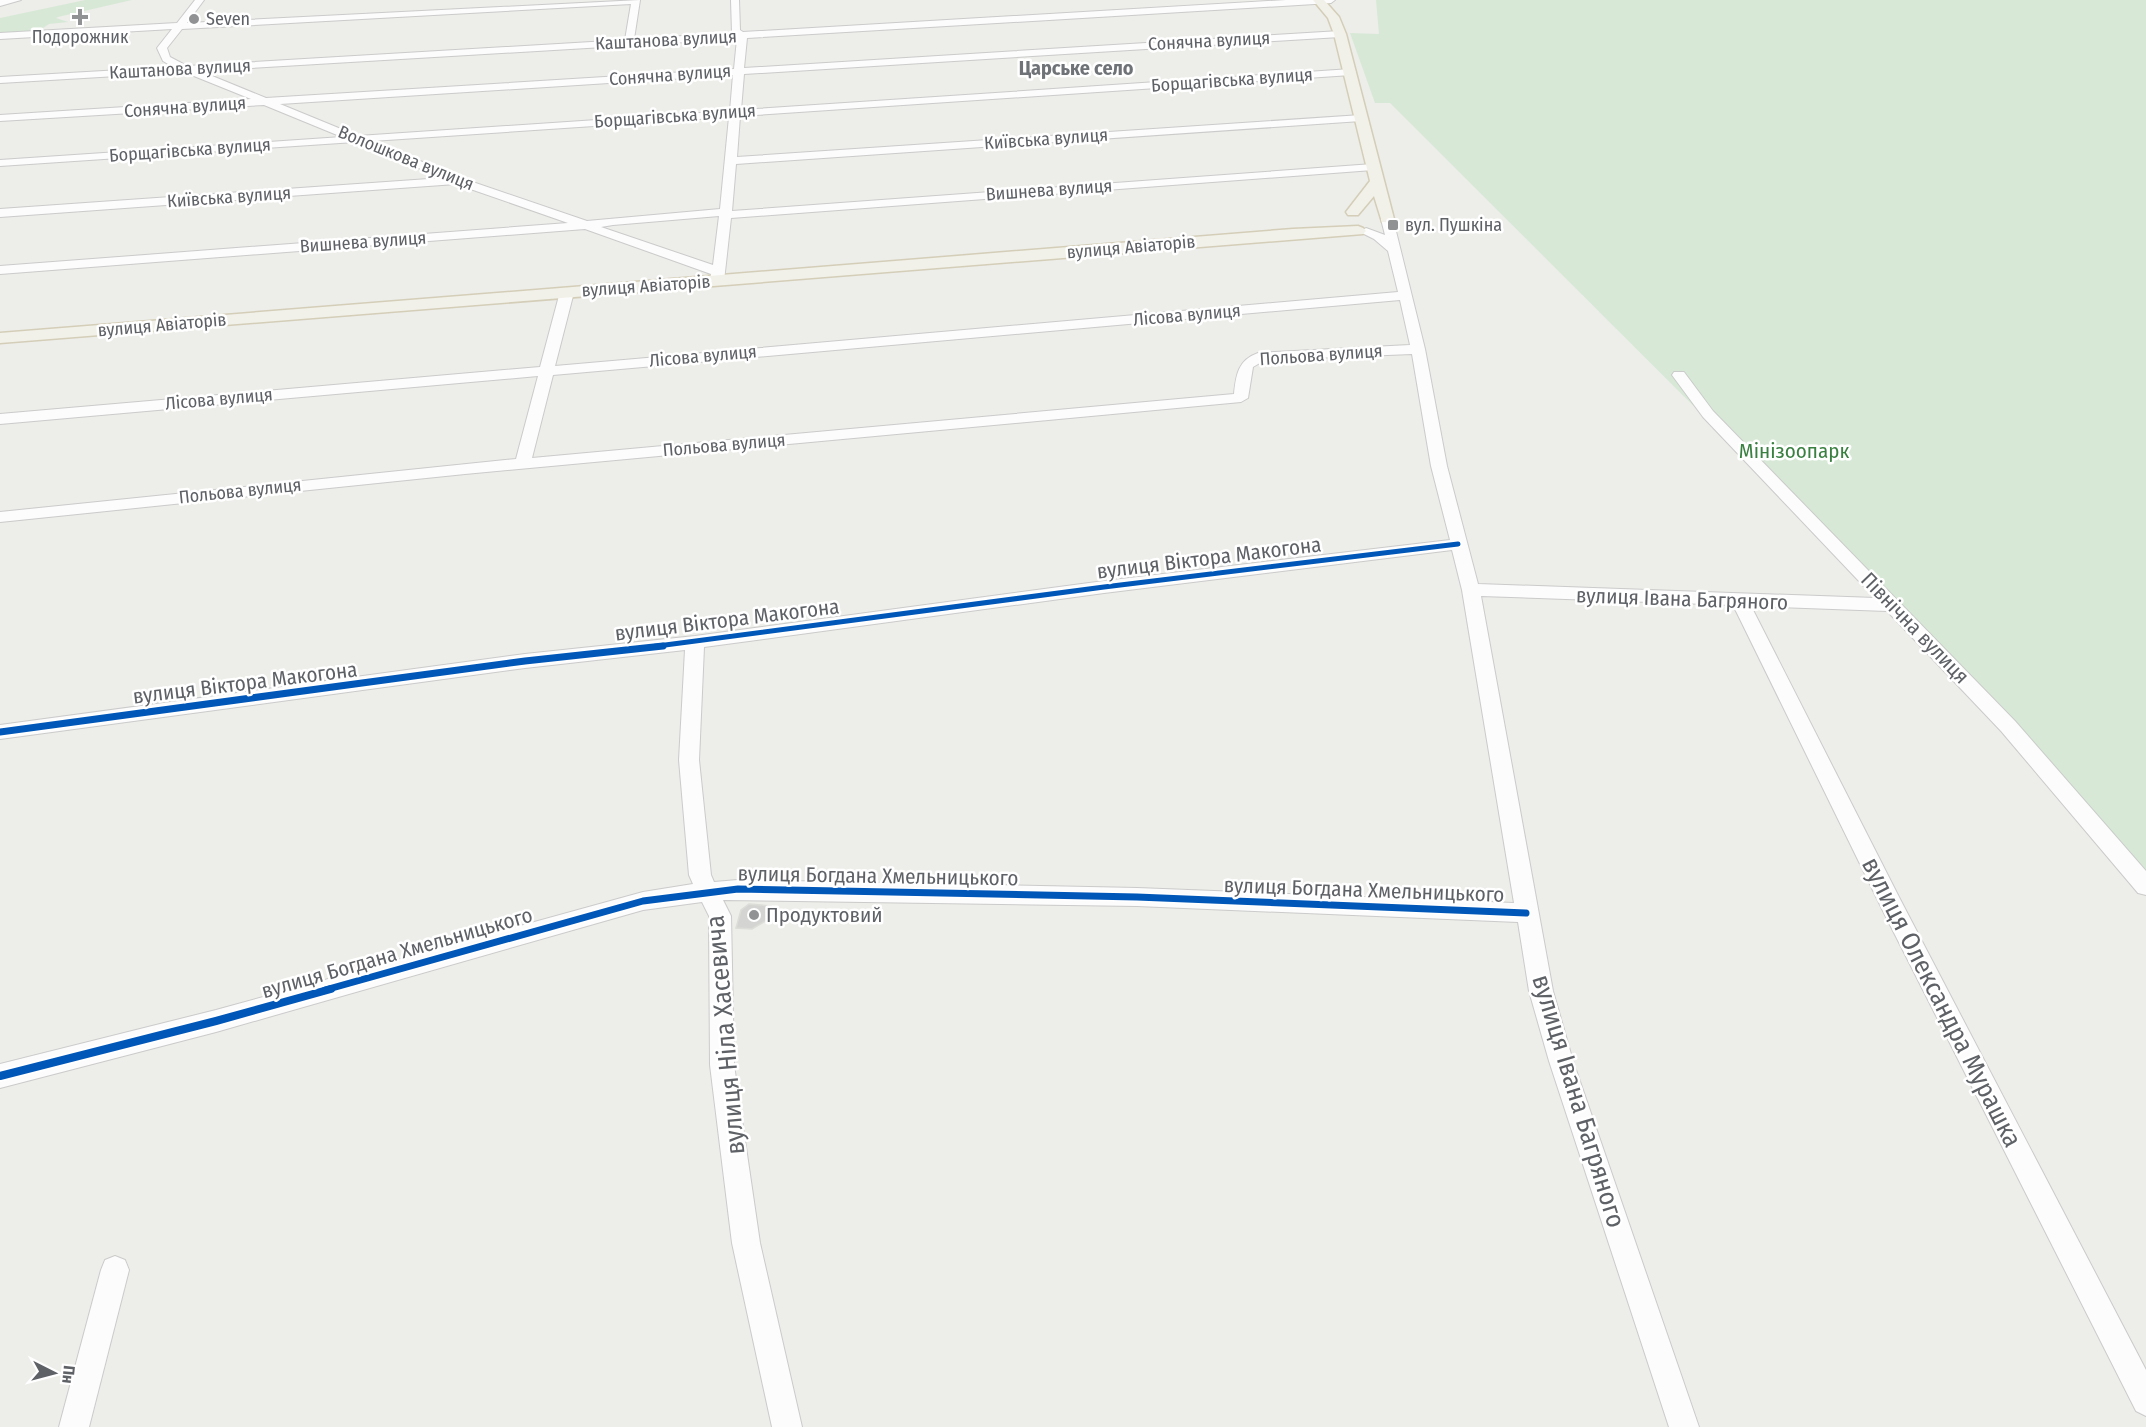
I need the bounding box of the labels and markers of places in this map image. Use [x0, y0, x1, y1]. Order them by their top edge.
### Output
place label: Seven [206, 8, 250, 30]
marker: Подорожник [73, 10, 87, 24]
marker: Seven [187, 12, 201, 26]
place label: Подорожник [32, 26, 129, 48]
place label: вул. Пушкіна [1405, 214, 1502, 236]
marker: вул. Пушкіна [1386, 218, 1400, 232]
place label: Продуктовий [766, 902, 883, 928]
marker: Продуктовий [747, 908, 761, 922]

